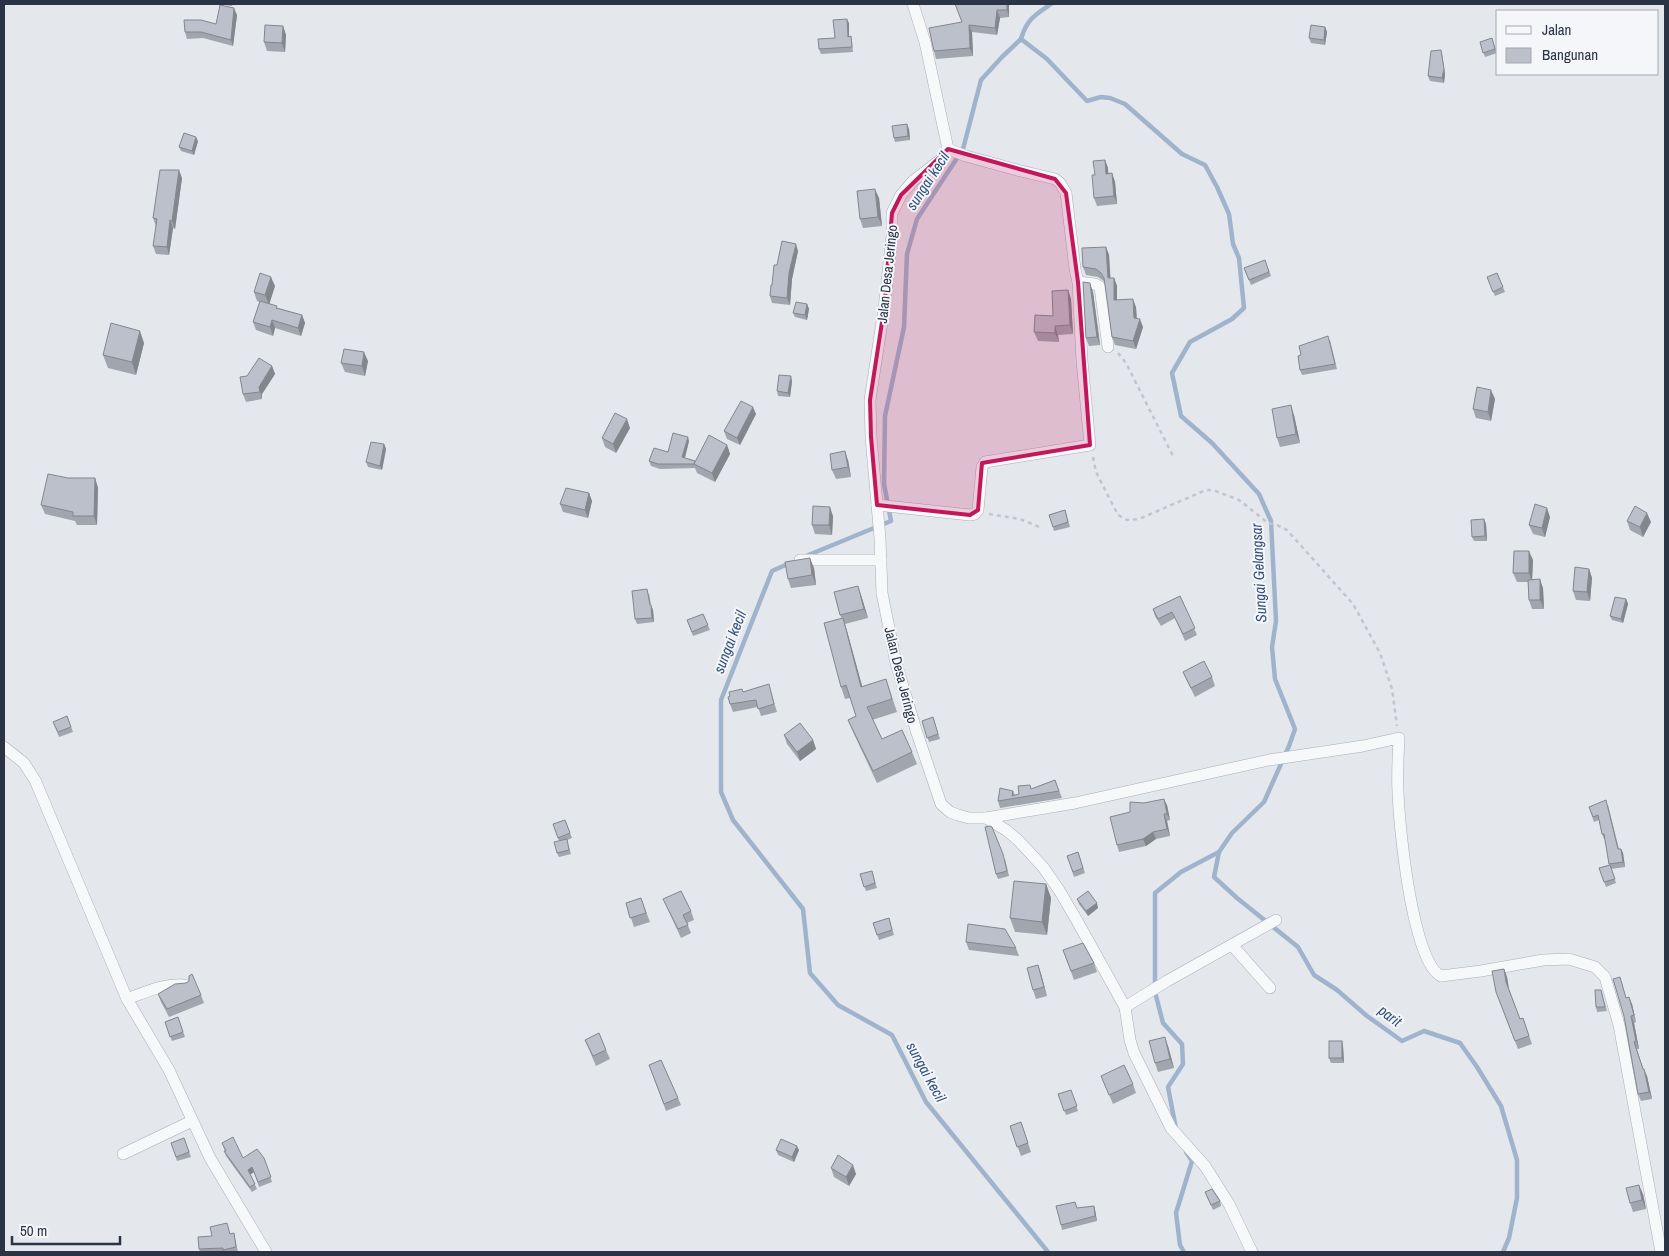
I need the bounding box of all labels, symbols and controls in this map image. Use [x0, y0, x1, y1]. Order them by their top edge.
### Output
legend [1496, 10, 1659, 75]
text: Jalan [1542, 19, 1571, 40]
text: Bangunan [1542, 44, 1598, 65]
water label: sungai kecil [901, 147, 954, 214]
street label: Jalan Desa Jeringo [873, 224, 901, 324]
water label: Sungai Gelangsar [1245, 522, 1272, 623]
water label: sungai kecil [708, 607, 751, 676]
street label: Jalan Desa Jeringo [880, 625, 922, 725]
water label: parit [1373, 999, 1407, 1032]
water label: sungai kecil [901, 1038, 952, 1106]
scale bar [12, 1214, 120, 1246]
text: 50 m [20, 1220, 47, 1241]

